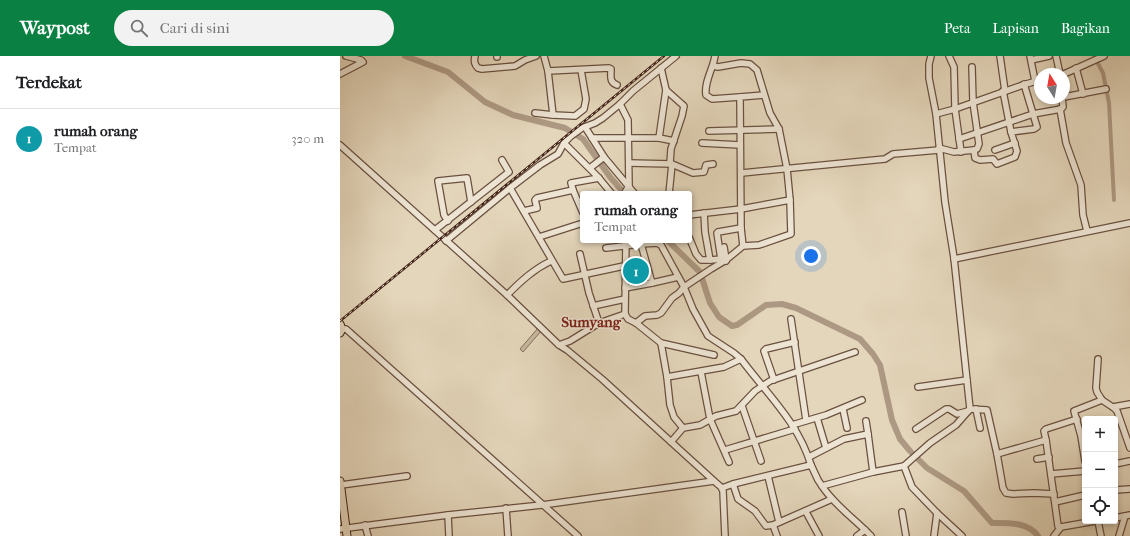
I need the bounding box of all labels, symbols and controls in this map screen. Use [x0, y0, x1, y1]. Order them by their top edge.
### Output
search box [114, 10, 394, 46]
text: Waypost [20, 17, 90, 39]
icon: search [128, 17, 150, 39]
text: Cari di sini [160, 19, 230, 37]
text: Peta [944, 20, 971, 37]
text: Lapisan [993, 20, 1039, 37]
text: Bagikan [1061, 20, 1110, 37]
north arrow [1034, 68, 1070, 104]
text: Terdekat [16, 72, 82, 92]
text: rumah orang [54, 122, 138, 140]
text: 1 [27, 131, 31, 146]
text: 320 m [291, 131, 324, 146]
text: Tempat [54, 140, 97, 155]
popup [580, 191, 692, 243]
text: rumah orang [594, 201, 678, 219]
text: Tempat [594, 219, 637, 234]
your location [801, 246, 821, 266]
pin: 1 [623, 256, 649, 286]
district label: Sumyang [561, 313, 622, 331]
map controls [1082, 416, 1118, 524]
button: + [1082, 416, 1118, 452]
button: − [1082, 452, 1118, 488]
button: locate [1082, 488, 1118, 524]

